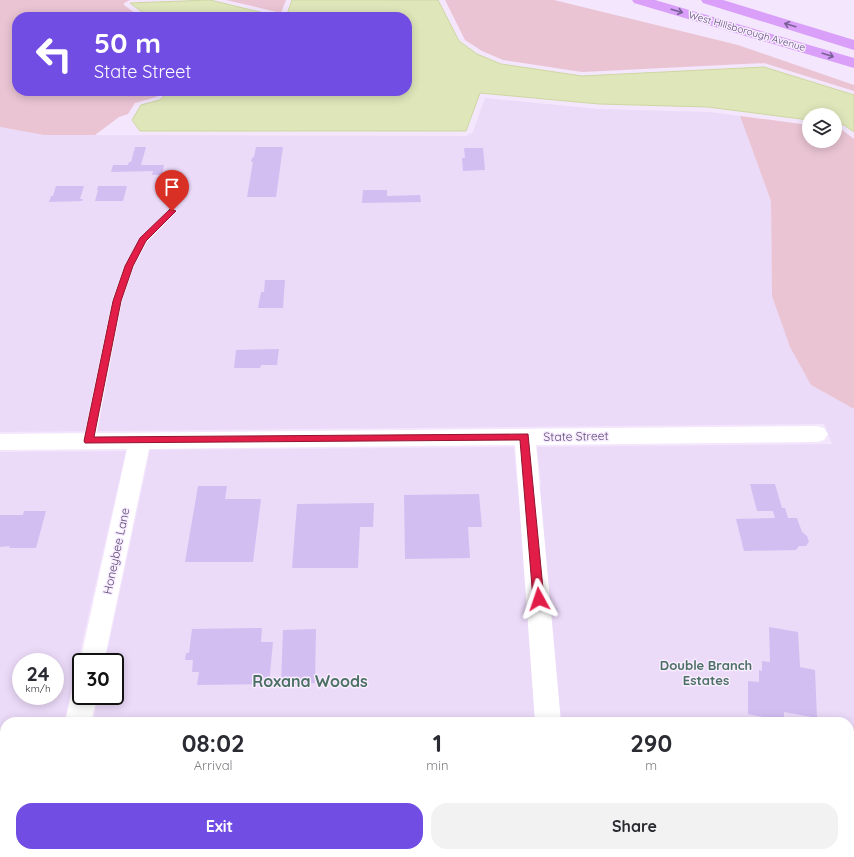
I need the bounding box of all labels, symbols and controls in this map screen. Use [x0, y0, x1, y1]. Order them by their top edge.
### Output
one-way arrow [670, 8, 683, 15]
street label: West Hillsborough Avenue [687, 8, 807, 54]
one-way arrow [784, 21, 797, 28]
text: 50 m [94, 25, 161, 60]
icon: left [28, 28, 80, 80]
one-way arrow [822, 52, 835, 59]
text: State Street [94, 60, 191, 83]
map controls [802, 108, 842, 148]
button: layers [802, 108, 842, 148]
pin [155, 170, 189, 211]
icon: arrive [161, 176, 183, 198]
street label: State Street [543, 428, 609, 444]
street label: Honeybee Lane [100, 506, 133, 596]
position arrow [518, 578, 560, 620]
speed limit sign: 30 [72, 653, 124, 705]
district label: Double Branch Estates [660, 657, 752, 688]
text: 24 [26, 661, 50, 686]
district label: Roxana Woods [252, 671, 368, 691]
text: km/h [25, 682, 51, 695]
text: 08:02 [182, 728, 245, 758]
text: 1 [433, 728, 442, 758]
text: 290 [630, 728, 672, 758]
text: Arrival [194, 757, 233, 773]
text: min [426, 757, 448, 773]
text: m [645, 757, 657, 773]
button: Exit [16, 803, 423, 849]
button: Share [431, 803, 838, 849]

